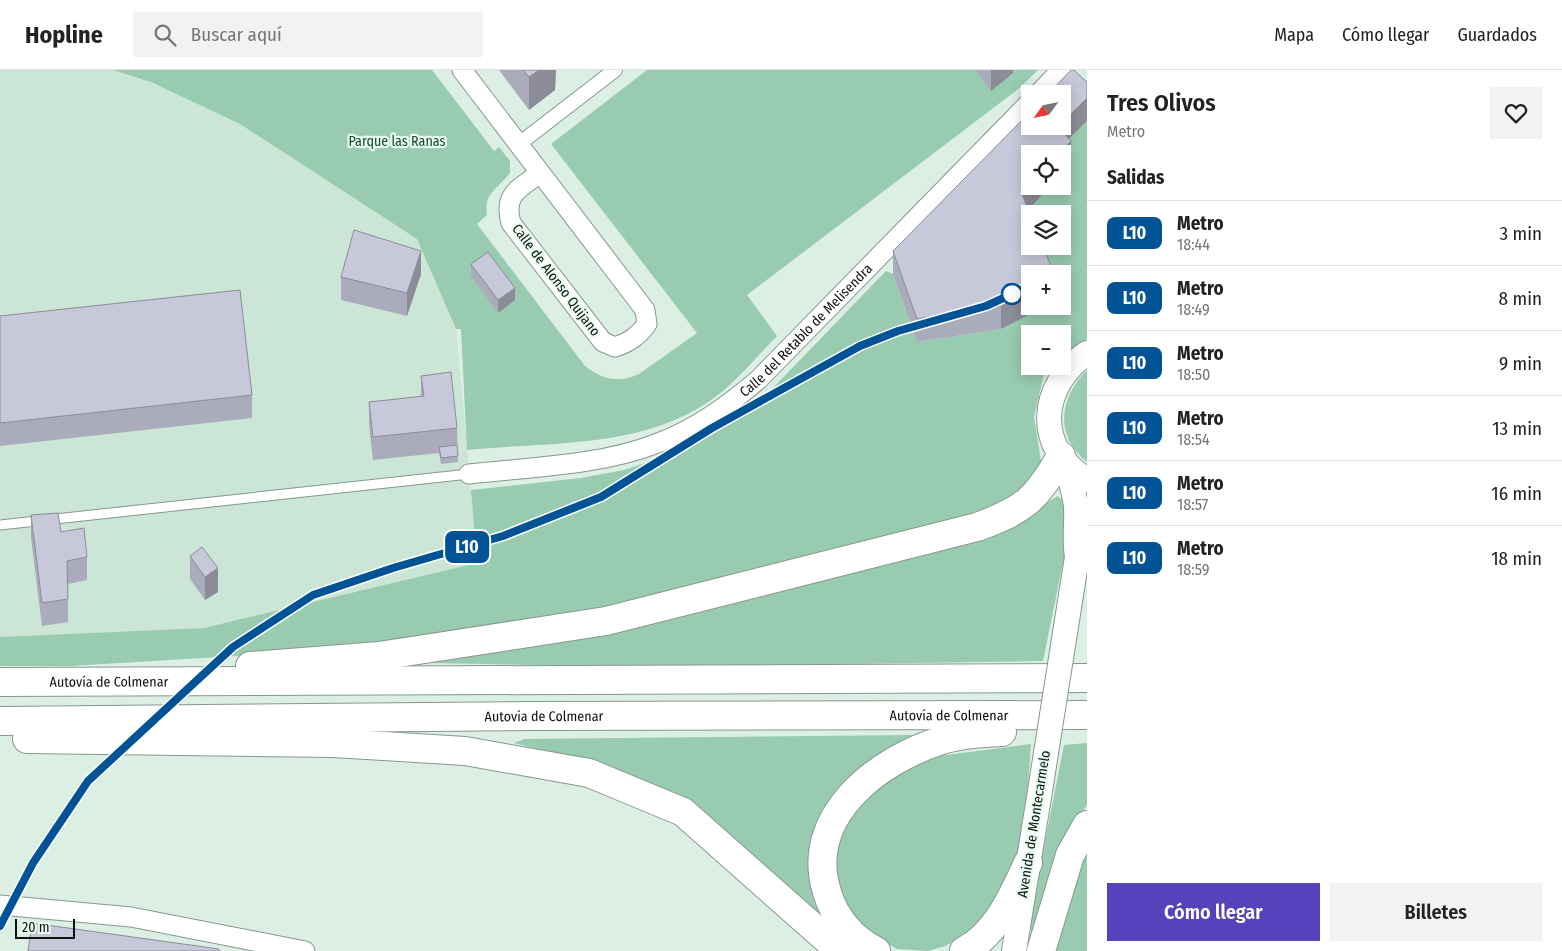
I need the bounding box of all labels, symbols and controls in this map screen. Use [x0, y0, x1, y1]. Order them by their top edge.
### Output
search box [133, 12, 483, 57]
text: Hopline [25, 21, 103, 49]
icon: search [151, 21, 179, 49]
text: Buscar aquí [191, 23, 282, 46]
text: Mapa [1274, 24, 1314, 46]
text: Cómo llegar [1342, 24, 1429, 46]
text: Guardados [1457, 24, 1537, 46]
north arrow [1021, 85, 1071, 135]
map controls [1021, 85, 1071, 375]
button: heart [1490, 87, 1542, 139]
text: Tres Olivos [1107, 89, 1216, 117]
text: Metro [1107, 122, 1145, 141]
park label: Parque las Ranas [348, 133, 446, 150]
button: locate [1021, 145, 1071, 195]
text: Salidas [1107, 166, 1164, 189]
button: layers [1021, 205, 1071, 255]
text: Metro [1177, 212, 1224, 235]
street label: Calle de Alonso Quijano [508, 221, 604, 339]
text: L10 [1123, 222, 1146, 244]
text: 3 min [1500, 222, 1542, 245]
text: 18:44 [1177, 235, 1210, 254]
street label: Calle del Retablo de Melisendra [736, 260, 876, 400]
button: + [1021, 265, 1071, 315]
text: Metro [1177, 277, 1224, 300]
unlabelled marker [1001, 283, 1023, 305]
text: L10 [1123, 287, 1146, 309]
text: 8 min [1499, 287, 1542, 310]
text: 18:49 [1177, 300, 1210, 319]
button: − [1021, 325, 1071, 375]
text: Metro [1177, 342, 1224, 365]
text: L10 [1123, 352, 1146, 374]
text: 9 min [1499, 352, 1542, 375]
text: 18:50 [1177, 365, 1210, 384]
text: Metro [1177, 407, 1224, 430]
text: L10 [1123, 417, 1146, 439]
text: 13 min [1492, 417, 1542, 440]
text: 18:54 [1177, 430, 1210, 449]
text: Metro [1177, 472, 1224, 495]
text: L10 [1123, 482, 1146, 504]
text: 16 min [1491, 482, 1542, 505]
text: 18:57 [1177, 495, 1208, 514]
line badge: L10 [438, 531, 496, 563]
text: L10 [455, 536, 479, 558]
text: Metro [1177, 537, 1224, 560]
text: L10 [1123, 547, 1146, 569]
text: 18 min [1491, 547, 1542, 570]
text: 18:59 [1177, 560, 1210, 579]
street label: Autovía de Colmenar [50, 673, 169, 690]
street label: Autovía de Colmenar [484, 707, 604, 725]
street label: Autovía de Colmenar [890, 707, 1009, 724]
street label: Avenida de Montecarmelo [1014, 749, 1054, 899]
button: Cómo llegar [1107, 883, 1320, 941]
button: Billetes [1330, 883, 1542, 941]
scale bar [15, 916, 75, 939]
text: 20 m [22, 919, 50, 936]

